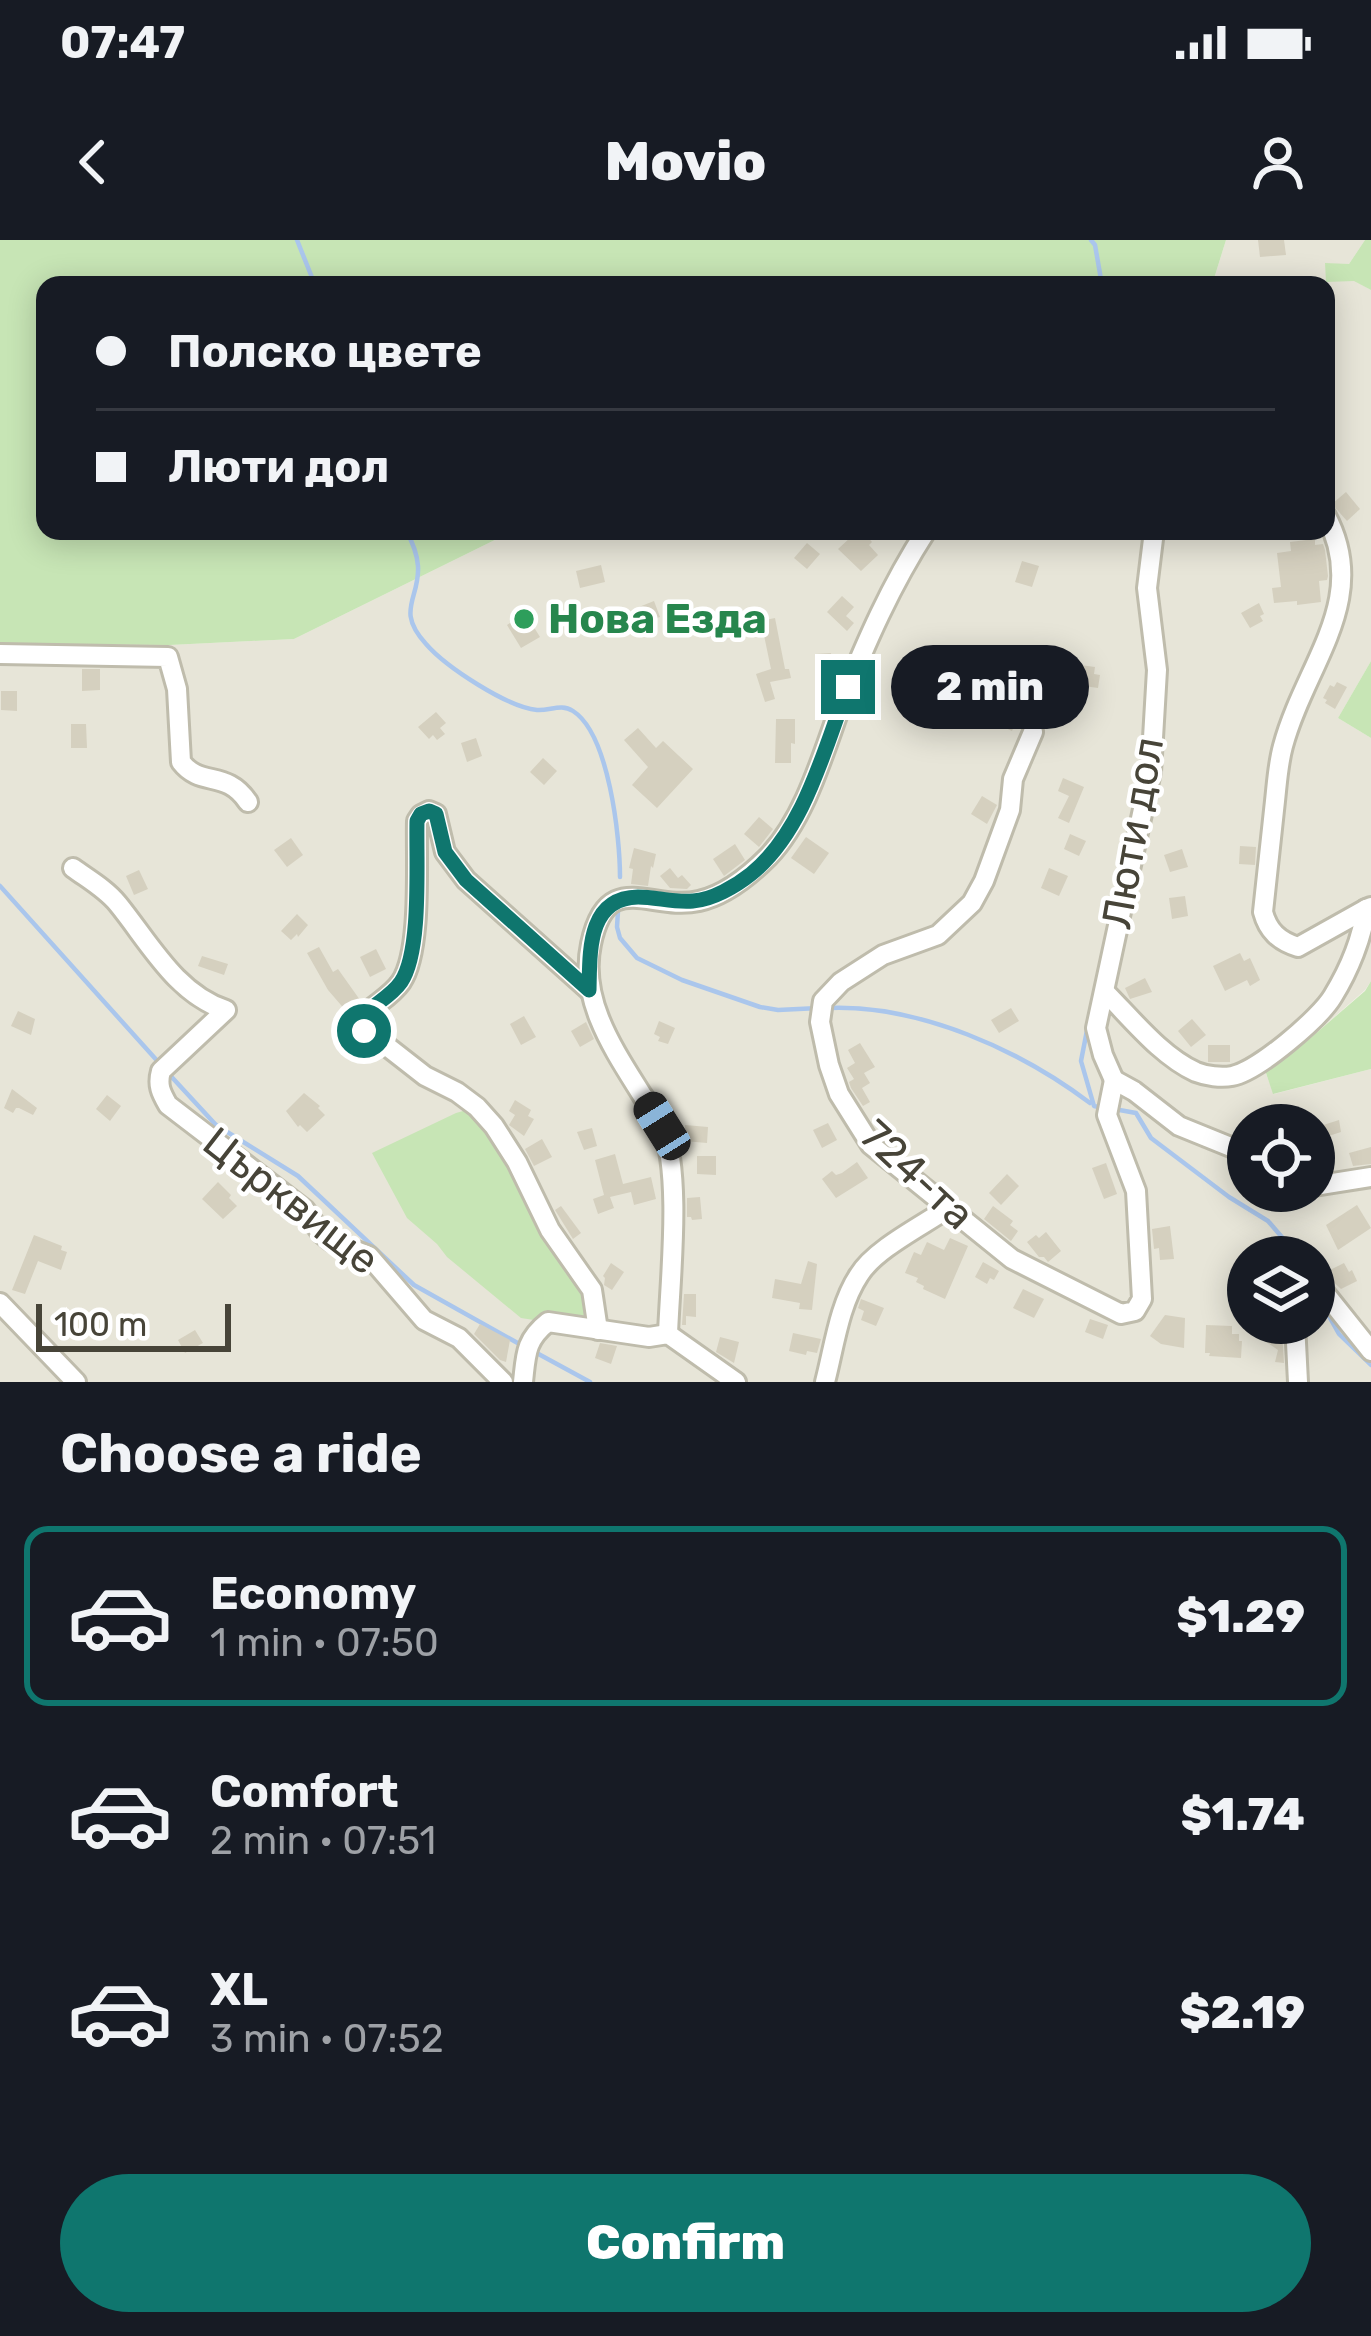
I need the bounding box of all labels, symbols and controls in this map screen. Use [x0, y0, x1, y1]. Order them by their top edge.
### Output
text: 07:47 [60, 16, 185, 69]
icon: back [60, 129, 126, 195]
icon: person [1245, 129, 1311, 195]
text: Movio [605, 130, 766, 194]
text: Полско цвете [168, 325, 482, 378]
text: Люти дол [168, 440, 389, 493]
place label: Нова Езда [548, 594, 767, 644]
marker: Нова Езда [511, 606, 537, 632]
callout: 2 min [890, 645, 1088, 729]
route end [821, 660, 875, 714]
text: 2 min [936, 664, 1044, 710]
street label: Люти дол [1092, 733, 1174, 933]
route start [337, 1004, 391, 1058]
car [628, 1086, 696, 1166]
map controls [1227, 1104, 1335, 1344]
button: locate [1227, 1104, 1335, 1212]
street label: 724-та [850, 1110, 984, 1240]
street label: Църквище [193, 1117, 389, 1285]
button: layers [1227, 1236, 1335, 1344]
scale bar [36, 1298, 231, 1351]
text: 100 m [54, 1305, 147, 1344]
text: Choose a ride [60, 1422, 422, 1486]
icon: car [66, 1562, 174, 1670]
text: Economy [210, 1567, 416, 1620]
text: $1.29 [1177, 1590, 1305, 1643]
text: 1 min · 07:50 [210, 1620, 439, 1666]
icon: car [66, 1760, 174, 1868]
text: Comfort [210, 1765, 399, 1818]
text: $1.74 [1181, 1788, 1305, 1841]
text: 2 min · 07:51 [210, 1818, 436, 1864]
icon: car [66, 1958, 174, 2066]
text: XL [210, 1963, 268, 2016]
text: $2.19 [1179, 1986, 1305, 2039]
text: 3 min · 07:52 [210, 2016, 444, 2062]
button: Confirm [60, 2174, 1311, 2312]

